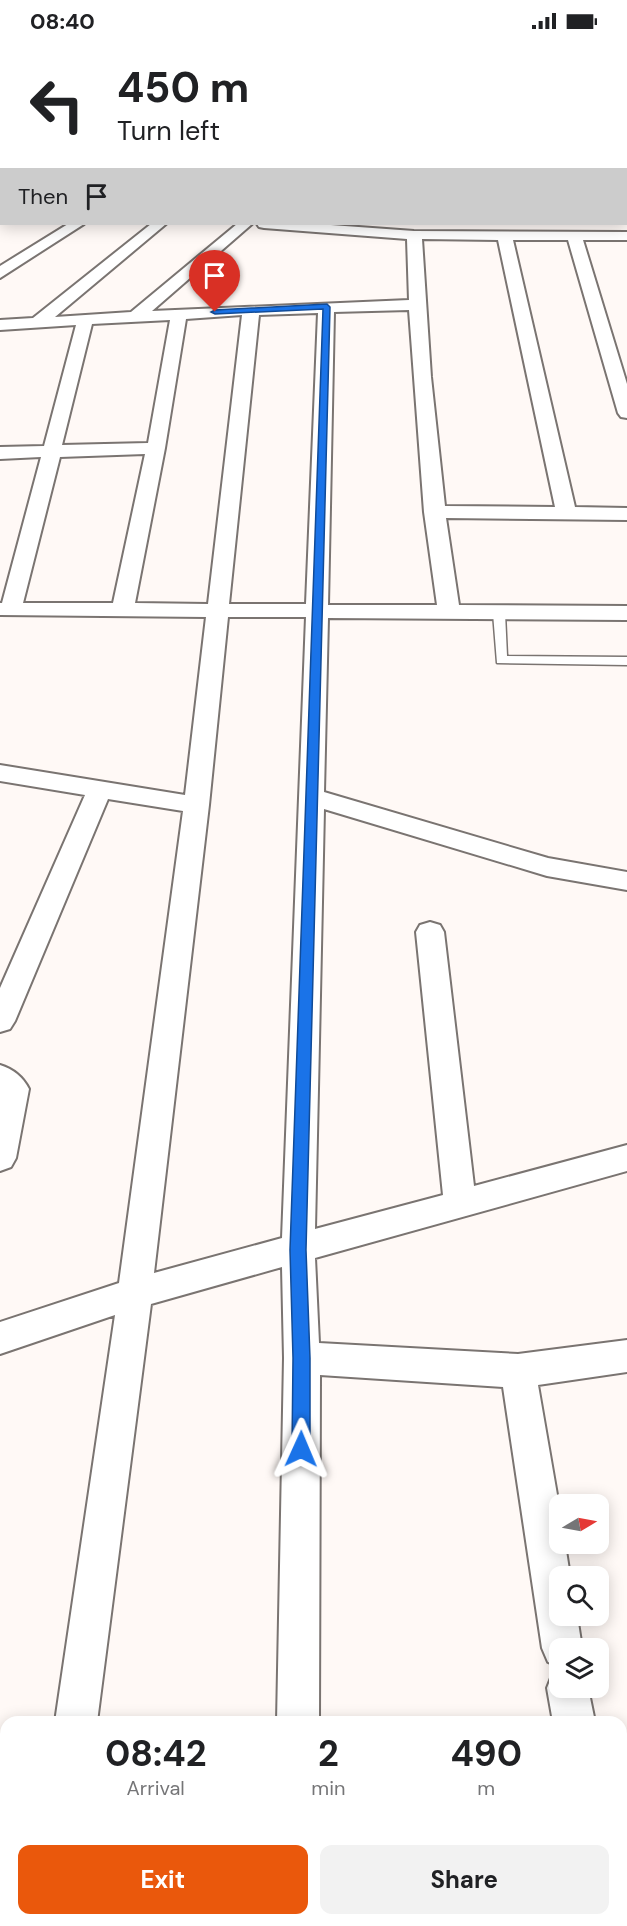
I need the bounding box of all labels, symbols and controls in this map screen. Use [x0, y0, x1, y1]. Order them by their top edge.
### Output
text: 08:40 [30, 7, 95, 36]
text: 450 m [117, 60, 249, 115]
icon: left [18, 66, 96, 144]
text: Turn left [117, 113, 220, 148]
icon: arrive [80, 180, 113, 213]
text: Then [18, 182, 68, 211]
pin [189, 250, 240, 312]
icon: arrive [198, 259, 231, 292]
position arrow [269, 1417, 333, 1481]
north arrow [549, 1494, 609, 1554]
map controls [549, 1494, 609, 1698]
button: search [549, 1566, 609, 1626]
button: layers [549, 1638, 609, 1698]
text: 08:42 [105, 1730, 206, 1777]
text: 2 [318, 1730, 339, 1777]
text: 490 [450, 1730, 522, 1777]
text: Arrival [127, 1775, 185, 1801]
text: min [311, 1775, 345, 1801]
text: m [477, 1775, 495, 1801]
button: Exit [18, 1845, 308, 1914]
button: Share [320, 1845, 609, 1914]

